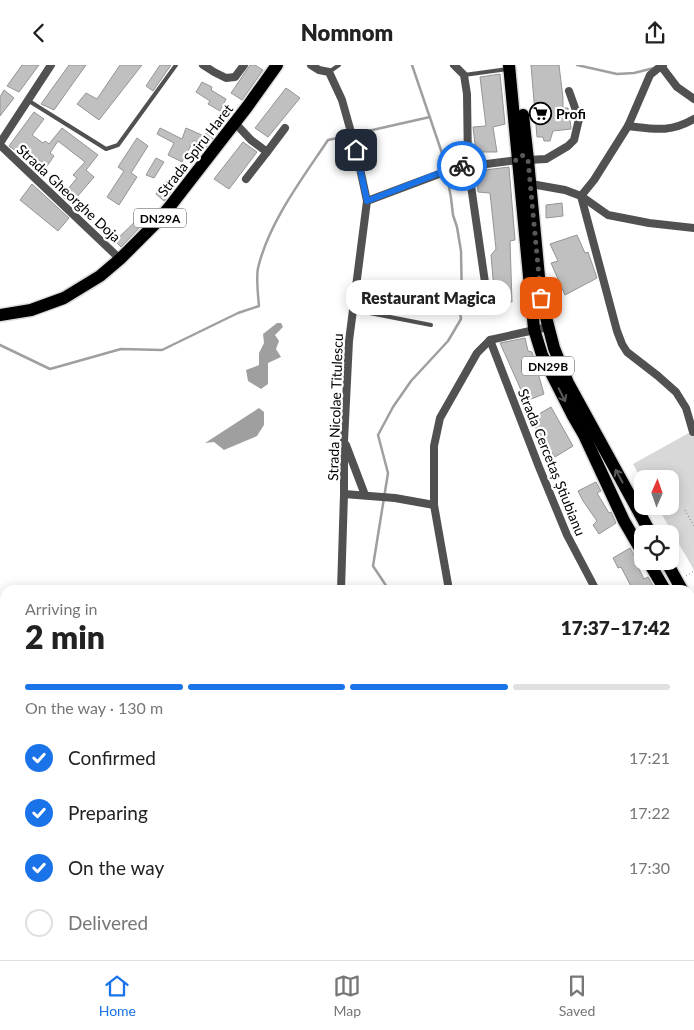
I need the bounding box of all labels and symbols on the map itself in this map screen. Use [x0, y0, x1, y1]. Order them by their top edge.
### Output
street label: Strada Spiru Haret [154, 100, 236, 200]
supermarket icon: Profi [528, 101, 552, 125]
place label: Profi [556, 105, 586, 122]
pin [335, 129, 377, 171]
street label: Strada Gheorghe Doja [14, 140, 124, 246]
courier [437, 141, 487, 191]
road number: DN29A [134, 209, 186, 227]
pin [520, 277, 562, 319]
callout: Restaurant Magica [346, 281, 511, 315]
street label: Strada Nicolae Titulescu [324, 333, 346, 481]
road number: DN29B [522, 357, 574, 375]
street label: Strada Cercetaș Știubianu [515, 386, 589, 538]
one-way arrow [558, 387, 567, 402]
one-way arrow [614, 468, 624, 483]
north arrow [634, 470, 679, 515]

